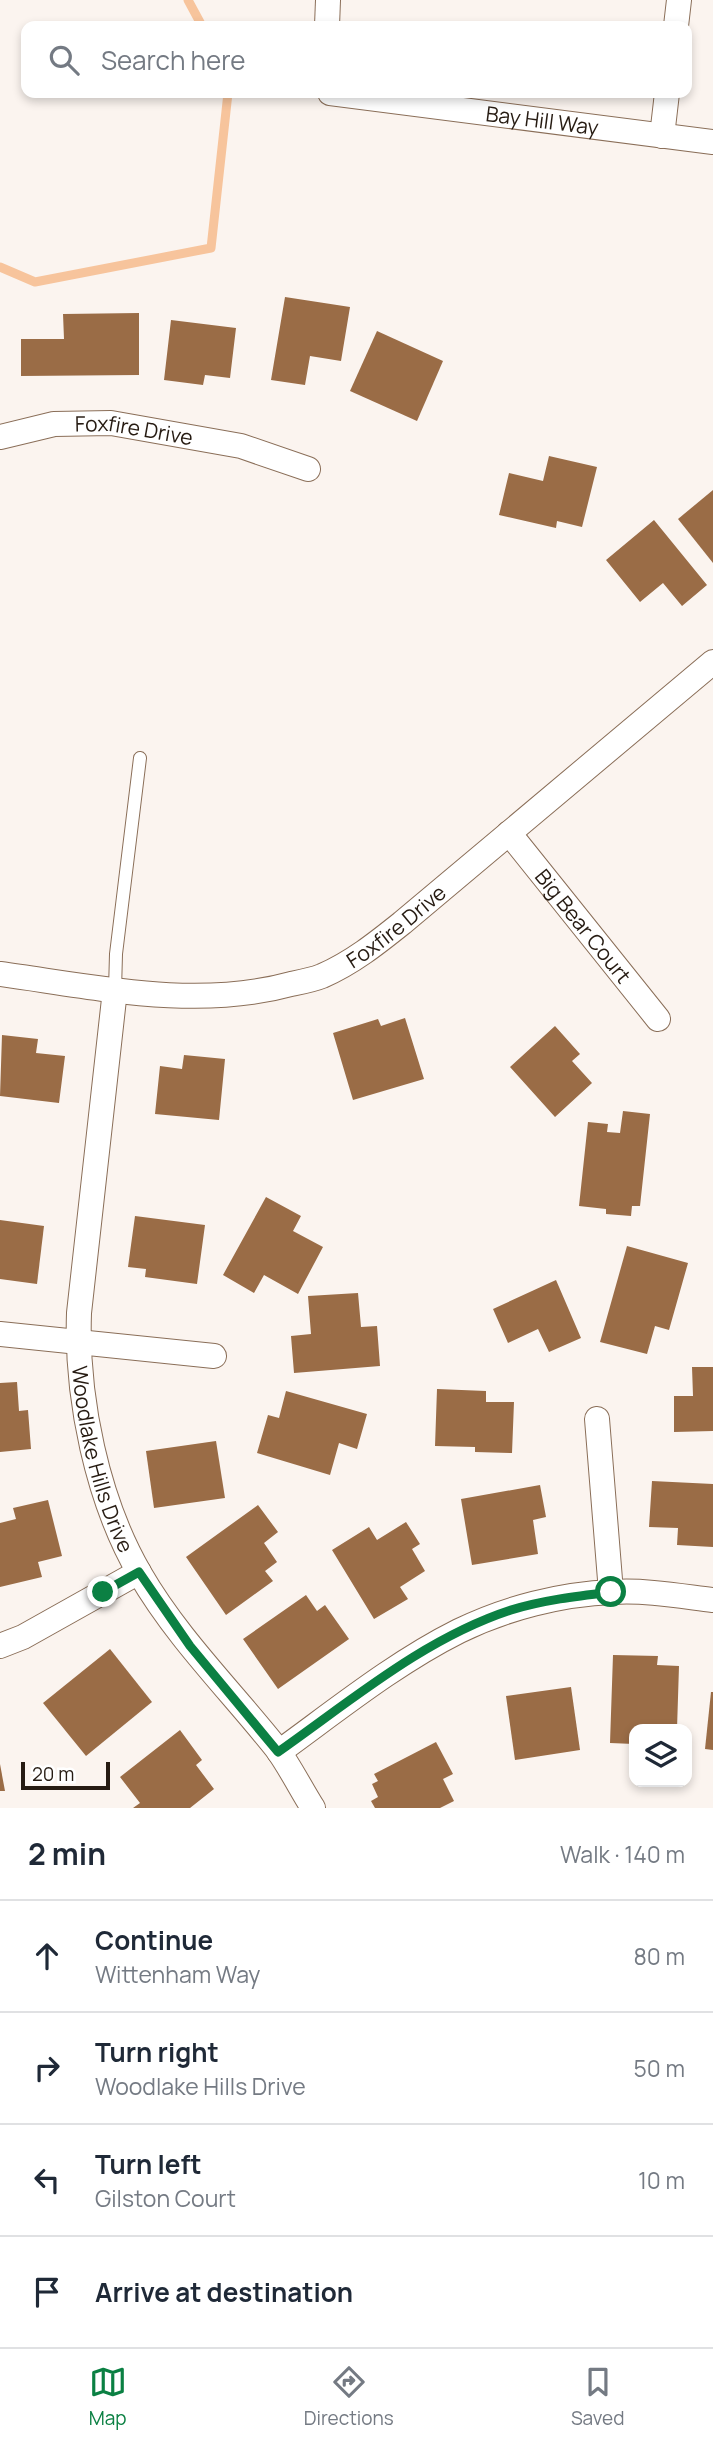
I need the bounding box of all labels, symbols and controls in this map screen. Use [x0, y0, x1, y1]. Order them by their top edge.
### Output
search box [21, 21, 692, 98]
icon: search [45, 41, 83, 79]
text: Search here [101, 42, 246, 78]
street label: Bay Hill Way [484, 99, 600, 141]
street label: Foxfire Drive [75, 409, 195, 451]
street label: Big Bear Court [529, 863, 638, 989]
street label: Foxfire Drive [341, 878, 452, 974]
street label: Woodlake Hills Drive [66, 1364, 140, 1557]
route end [87, 1576, 118, 1607]
route start [595, 1576, 626, 1607]
map controls [629, 1724, 692, 1787]
button: layers [629, 1724, 692, 1787]
scale bar [21, 1759, 110, 1791]
text: 20 m [32, 1761, 74, 1787]
text: 2 min [28, 1833, 106, 1874]
text: Walk · 140 m [560, 1838, 685, 1870]
text: Continue [95, 1922, 213, 1958]
icon: ahead [28, 1937, 66, 1975]
text: 80 m [634, 1940, 685, 1972]
text: Wittenham Way [95, 1958, 260, 1990]
text: Turn right [95, 2034, 219, 2070]
icon: right [28, 2049, 66, 2087]
text: 50 m [634, 2052, 685, 2084]
text: Woodlake Hills Drive [95, 2070, 306, 2102]
text: Turn left [95, 2146, 202, 2182]
icon: left [28, 2161, 66, 2199]
text: 10 m [638, 2164, 685, 2196]
text: Gilston Court [95, 2182, 236, 2214]
icon: arrive [28, 2273, 66, 2311]
text: Arrive at destination [95, 2274, 353, 2310]
tab: Map [89, 2363, 127, 2431]
tab: Directions [304, 2363, 394, 2431]
tab: Saved [571, 2363, 624, 2431]

